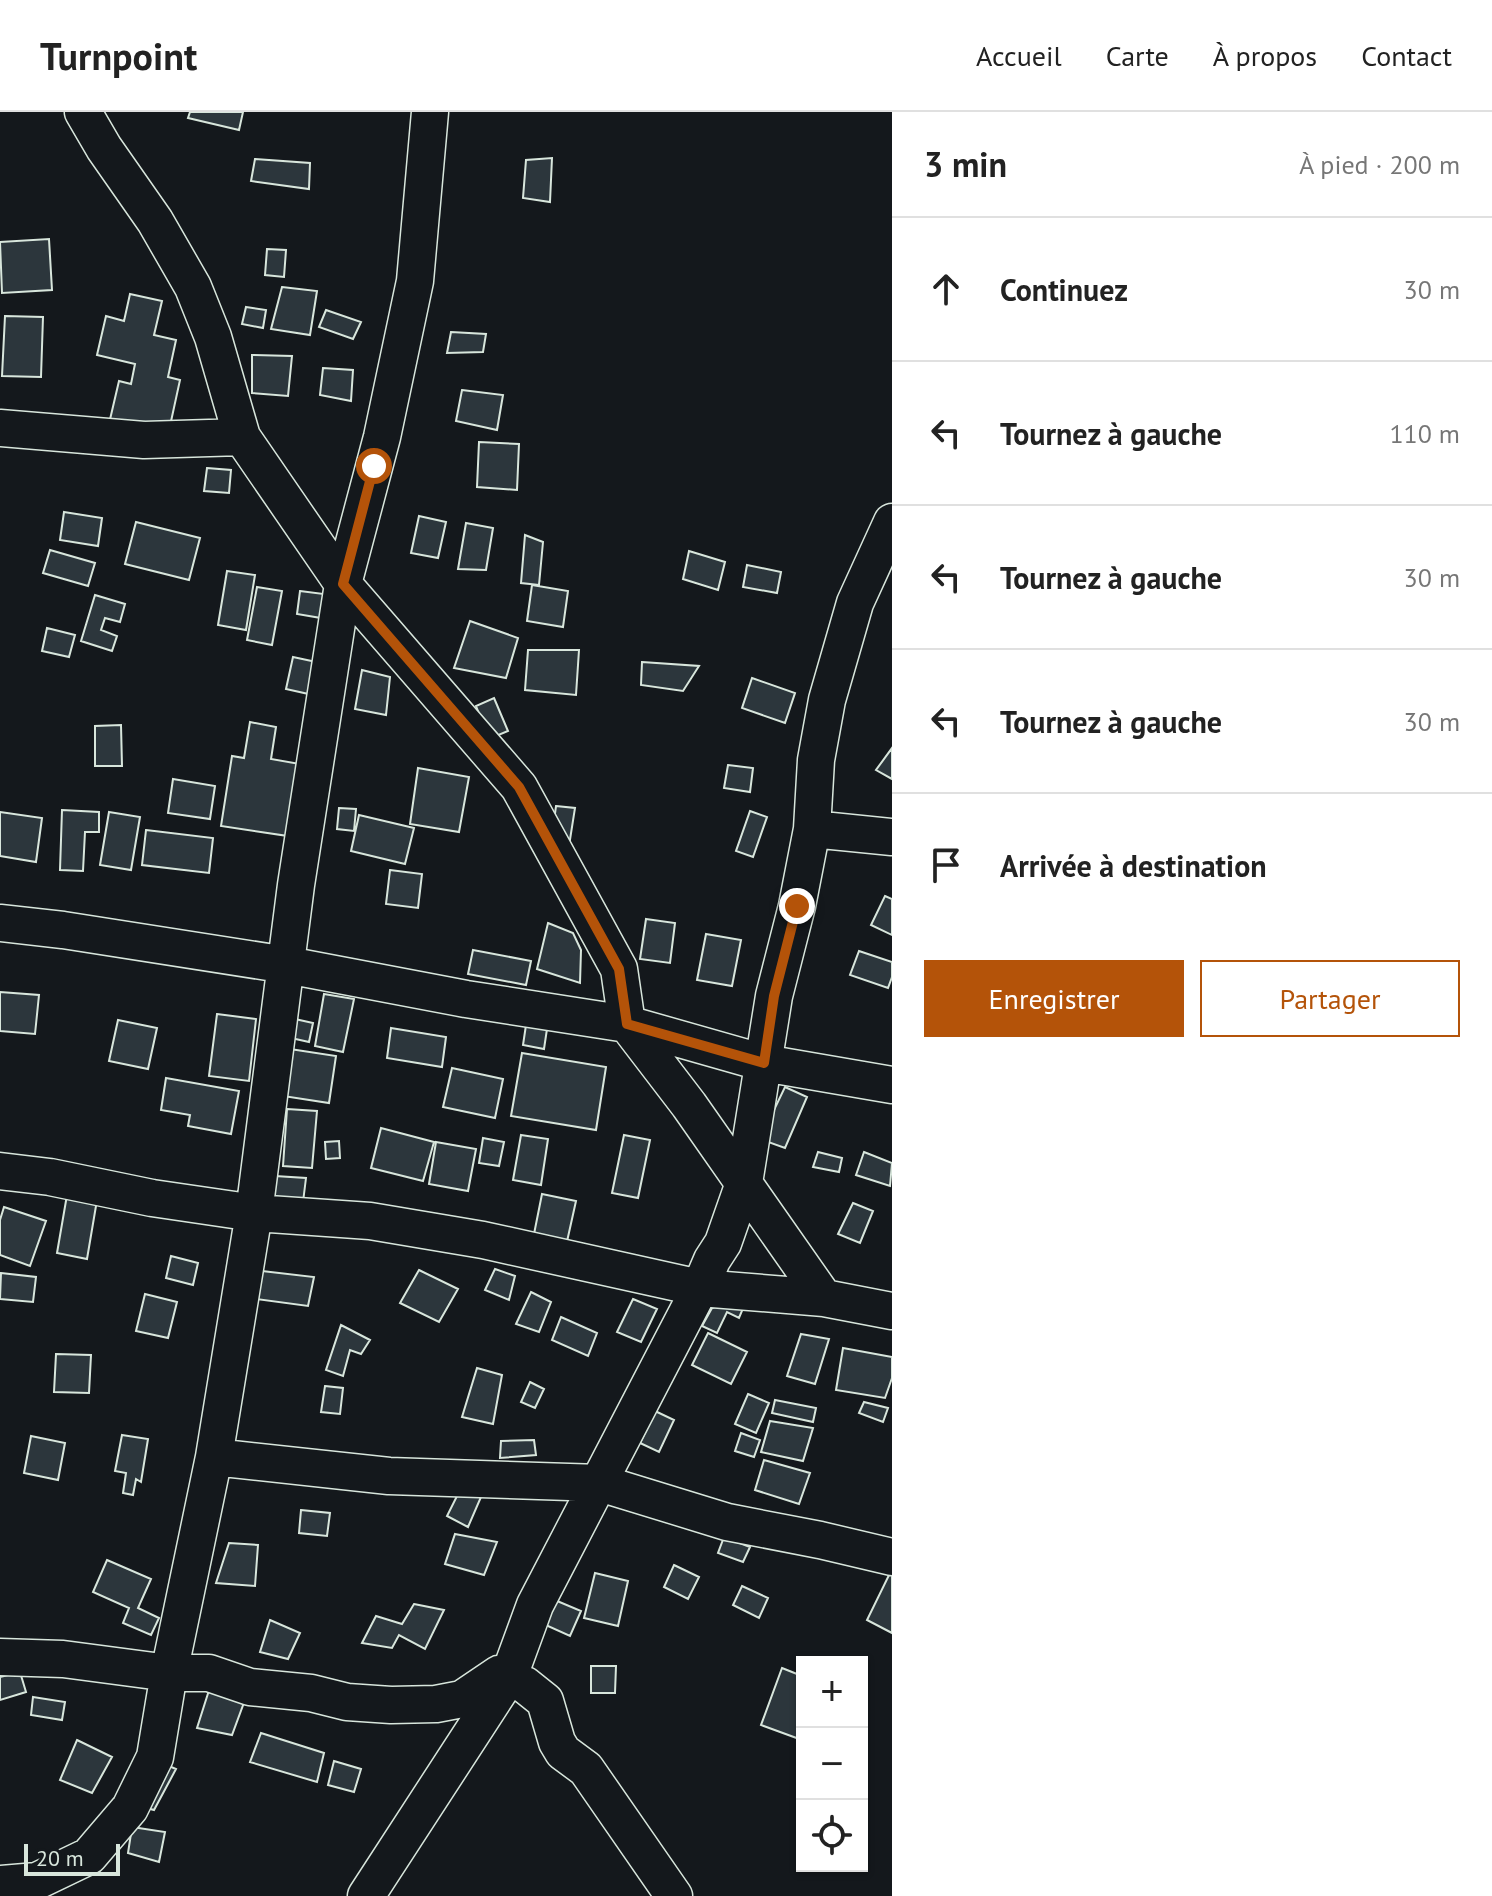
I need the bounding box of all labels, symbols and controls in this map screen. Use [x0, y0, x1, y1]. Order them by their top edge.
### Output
text: Turnpoint [40, 31, 197, 80]
text: Accueil [976, 37, 1062, 74]
text: Carte [1106, 37, 1169, 74]
text: À propos [1213, 37, 1317, 74]
text: Contact [1361, 37, 1452, 74]
text: 3 min [924, 142, 1007, 186]
text: À pied · 200 m [1299, 148, 1460, 181]
icon: ahead [924, 267, 968, 311]
text: Continuez [1000, 270, 1128, 309]
text: 30 m [1404, 273, 1460, 306]
icon: left [924, 411, 968, 455]
text: Tournez à gauche [1000, 414, 1222, 453]
text: 110 m [1389, 417, 1460, 450]
route start [356, 448, 392, 484]
icon: left [924, 555, 968, 599]
text: Tournez à gauche [1000, 558, 1222, 597]
text: 30 m [1404, 561, 1460, 594]
icon: left [924, 699, 968, 743]
text: Tournez à gauche [1000, 702, 1222, 741]
text: 30 m [1404, 705, 1460, 738]
icon: arrive [924, 843, 968, 887]
text: Arrivée à destination [1000, 846, 1267, 885]
route end [779, 888, 815, 924]
button: Enregistrer [924, 960, 1184, 1037]
button: Partager [1200, 960, 1460, 1037]
map controls [796, 1656, 868, 1872]
button: + [796, 1656, 868, 1728]
button: − [796, 1728, 868, 1800]
button: locate [796, 1800, 868, 1872]
scale bar [24, 1840, 120, 1876]
text: 20 m [36, 1844, 84, 1872]

